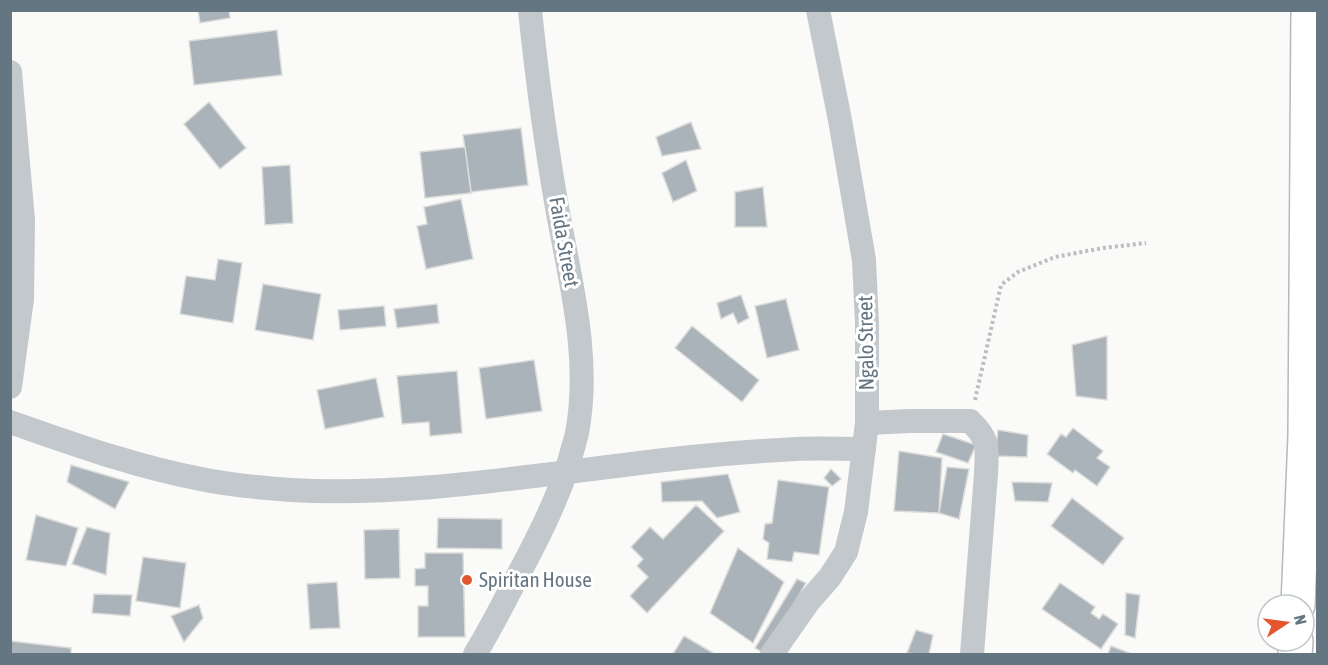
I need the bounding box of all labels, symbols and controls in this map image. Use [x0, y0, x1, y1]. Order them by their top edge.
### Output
street label: Faida Street [545, 195, 585, 289]
street label: Ngalo Street [852, 295, 878, 391]
place label: Spiritan House [479, 567, 592, 591]
marker: Spiritan House [460, 573, 474, 587]
north arrow [1256, 593, 1316, 653]
text: N [1291, 613, 1310, 626]

